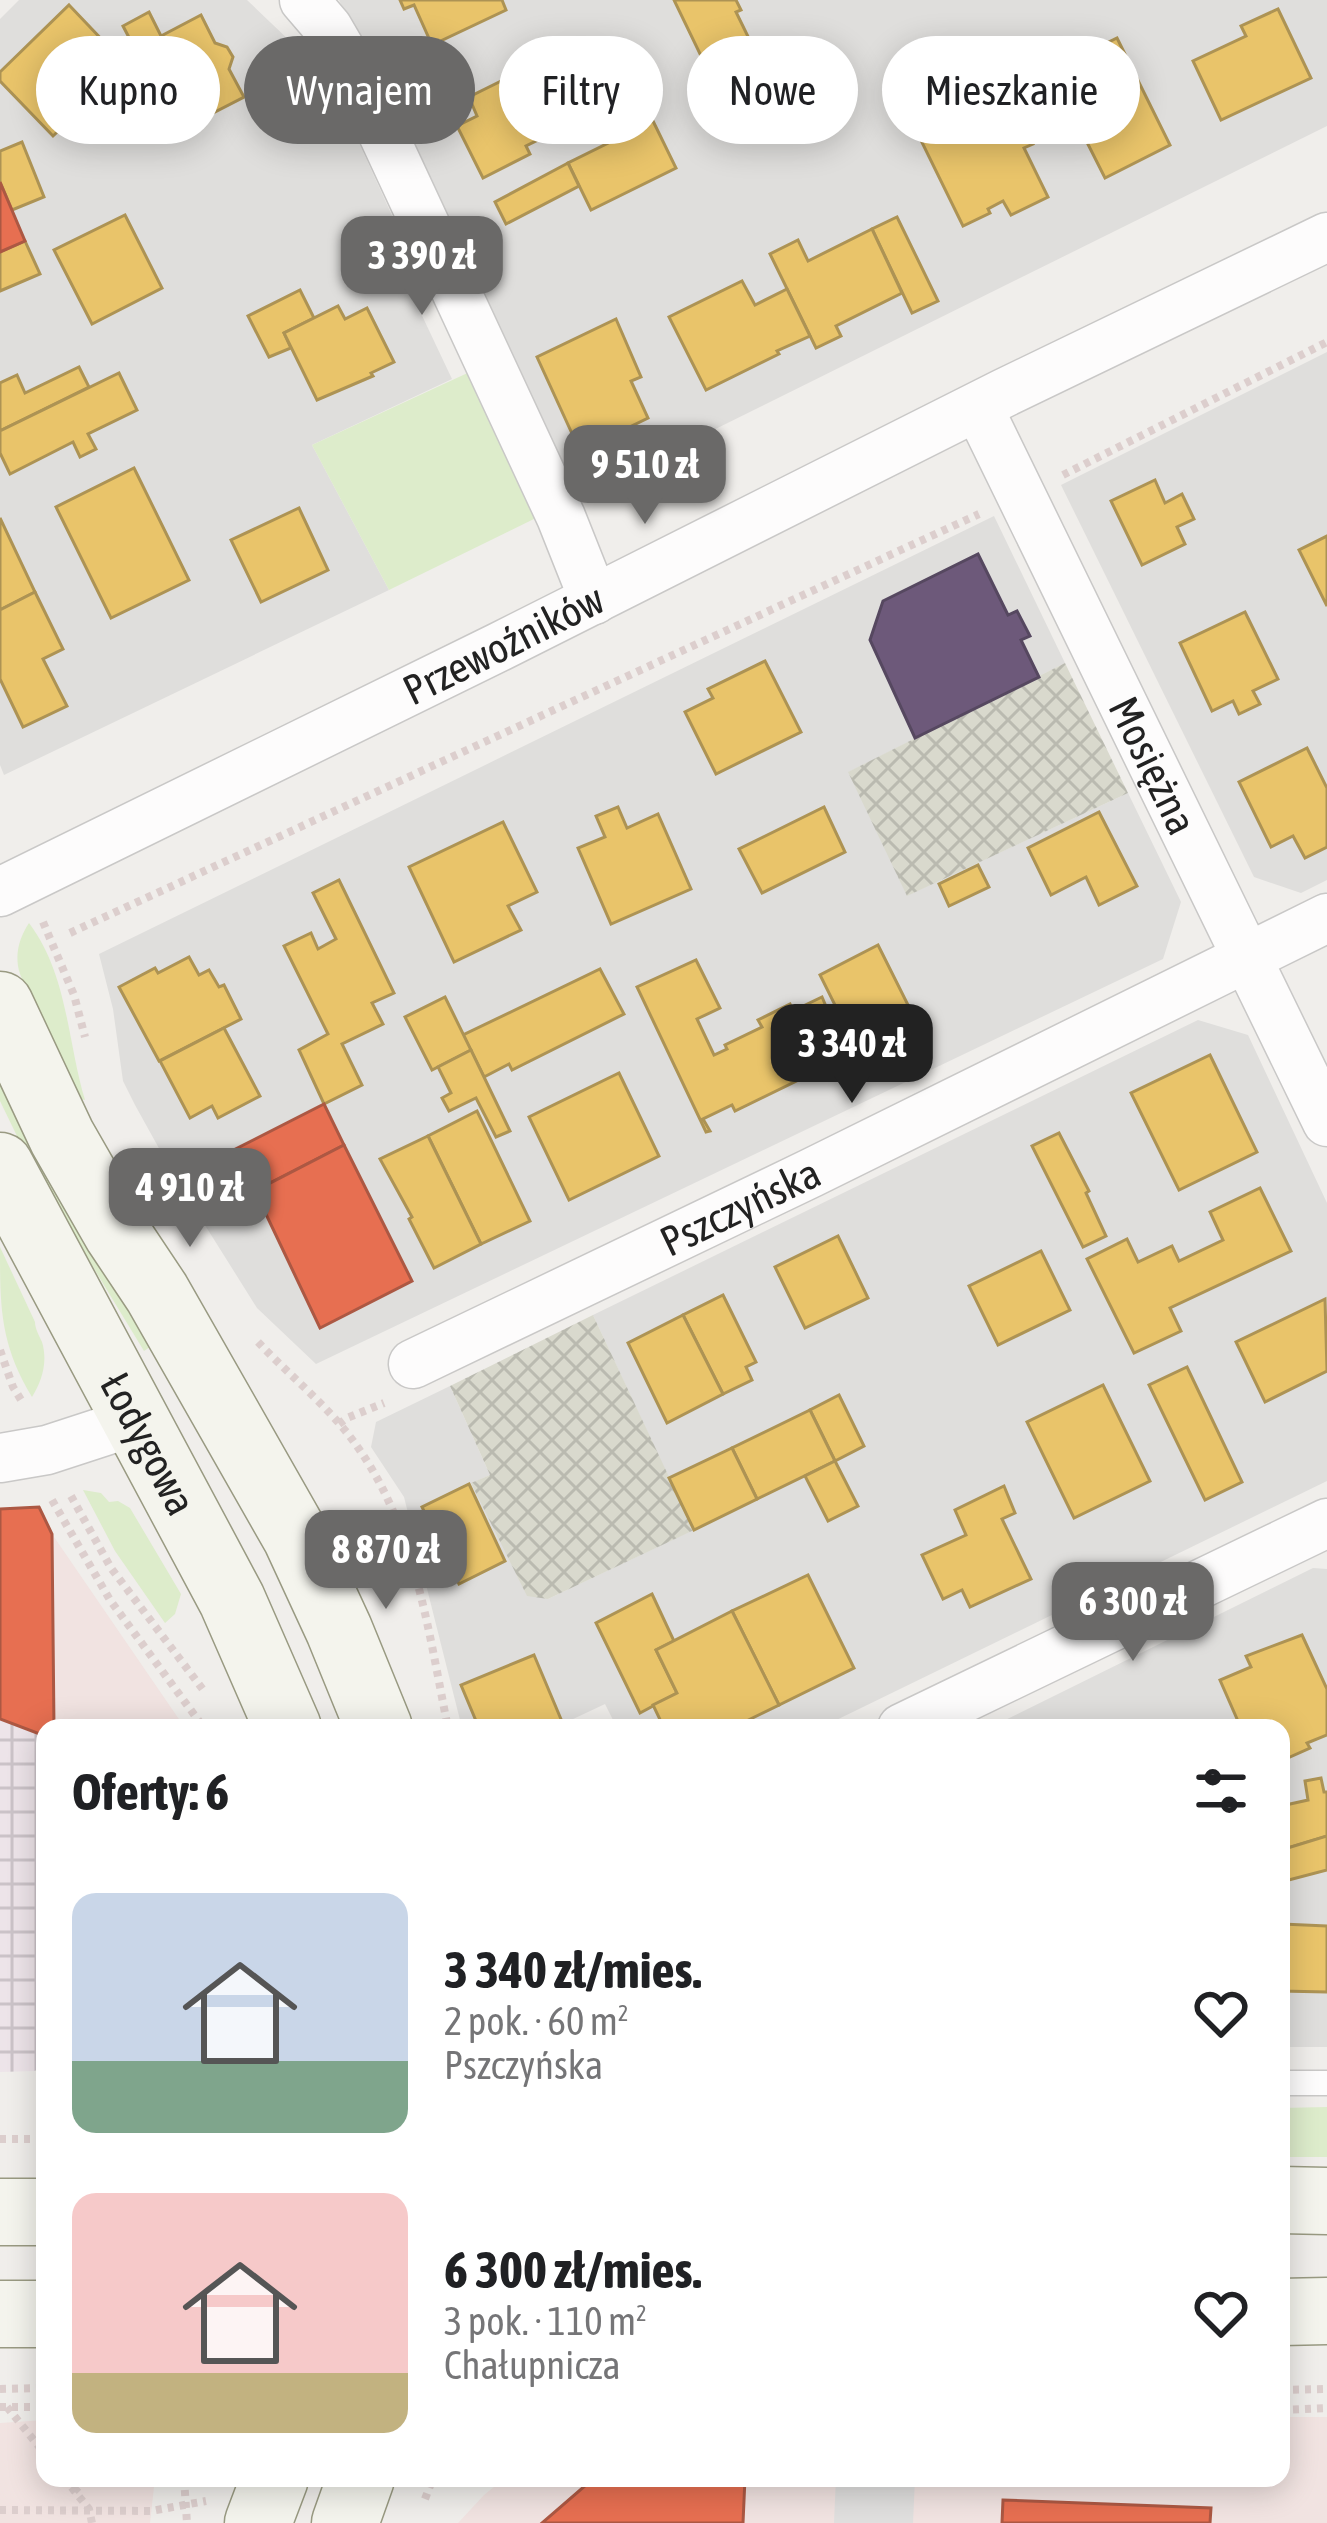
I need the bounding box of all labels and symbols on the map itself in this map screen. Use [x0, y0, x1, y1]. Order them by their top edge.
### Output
pin: 3 390 zł [298, 216, 546, 318]
pin: 9 510 zł [521, 425, 769, 527]
street label: Przewoźników [395, 574, 612, 714]
street label: Mosiężna [1099, 689, 1207, 842]
pin: 3 340 zł [728, 1004, 976, 1106]
pin: 4 910 zł [66, 1148, 314, 1250]
street label: Pszczyńska [653, 1148, 828, 1266]
street label: Łodygowa [91, 1365, 206, 1523]
pin: 8 870 zł [262, 1510, 510, 1612]
pin: 6 300 zł [1009, 1562, 1257, 1664]

